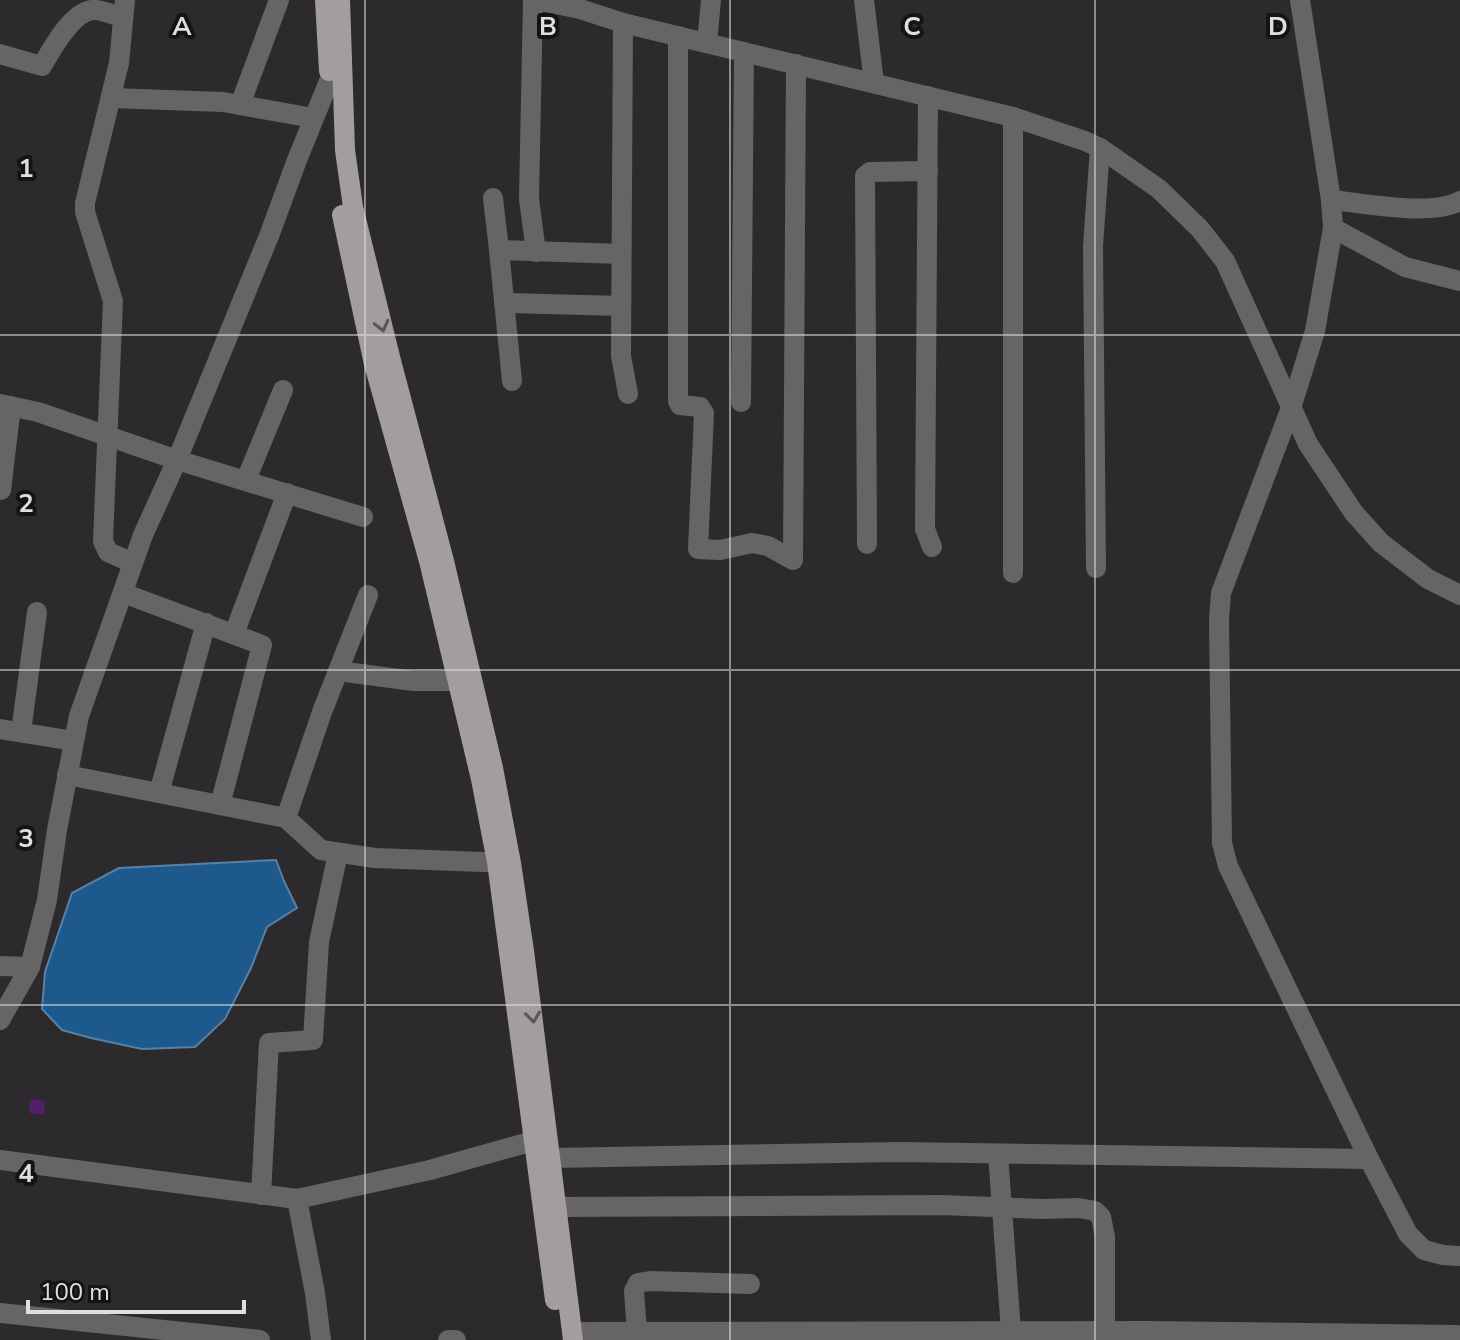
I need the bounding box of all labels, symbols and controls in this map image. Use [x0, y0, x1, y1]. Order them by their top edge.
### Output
text: A [172, 9, 192, 44]
text: B [539, 9, 557, 44]
text: C [903, 9, 921, 44]
text: D [1268, 9, 1288, 44]
text: 1 [18, 151, 34, 186]
one-way arrow [373, 318, 390, 332]
text: 2 [18, 486, 34, 521]
text: 3 [18, 821, 34, 856]
one-way arrow [524, 1010, 541, 1024]
text: 4 [18, 1156, 34, 1191]
scale bar [28, 1264, 244, 1314]
text: 100 m [40, 1276, 110, 1308]

